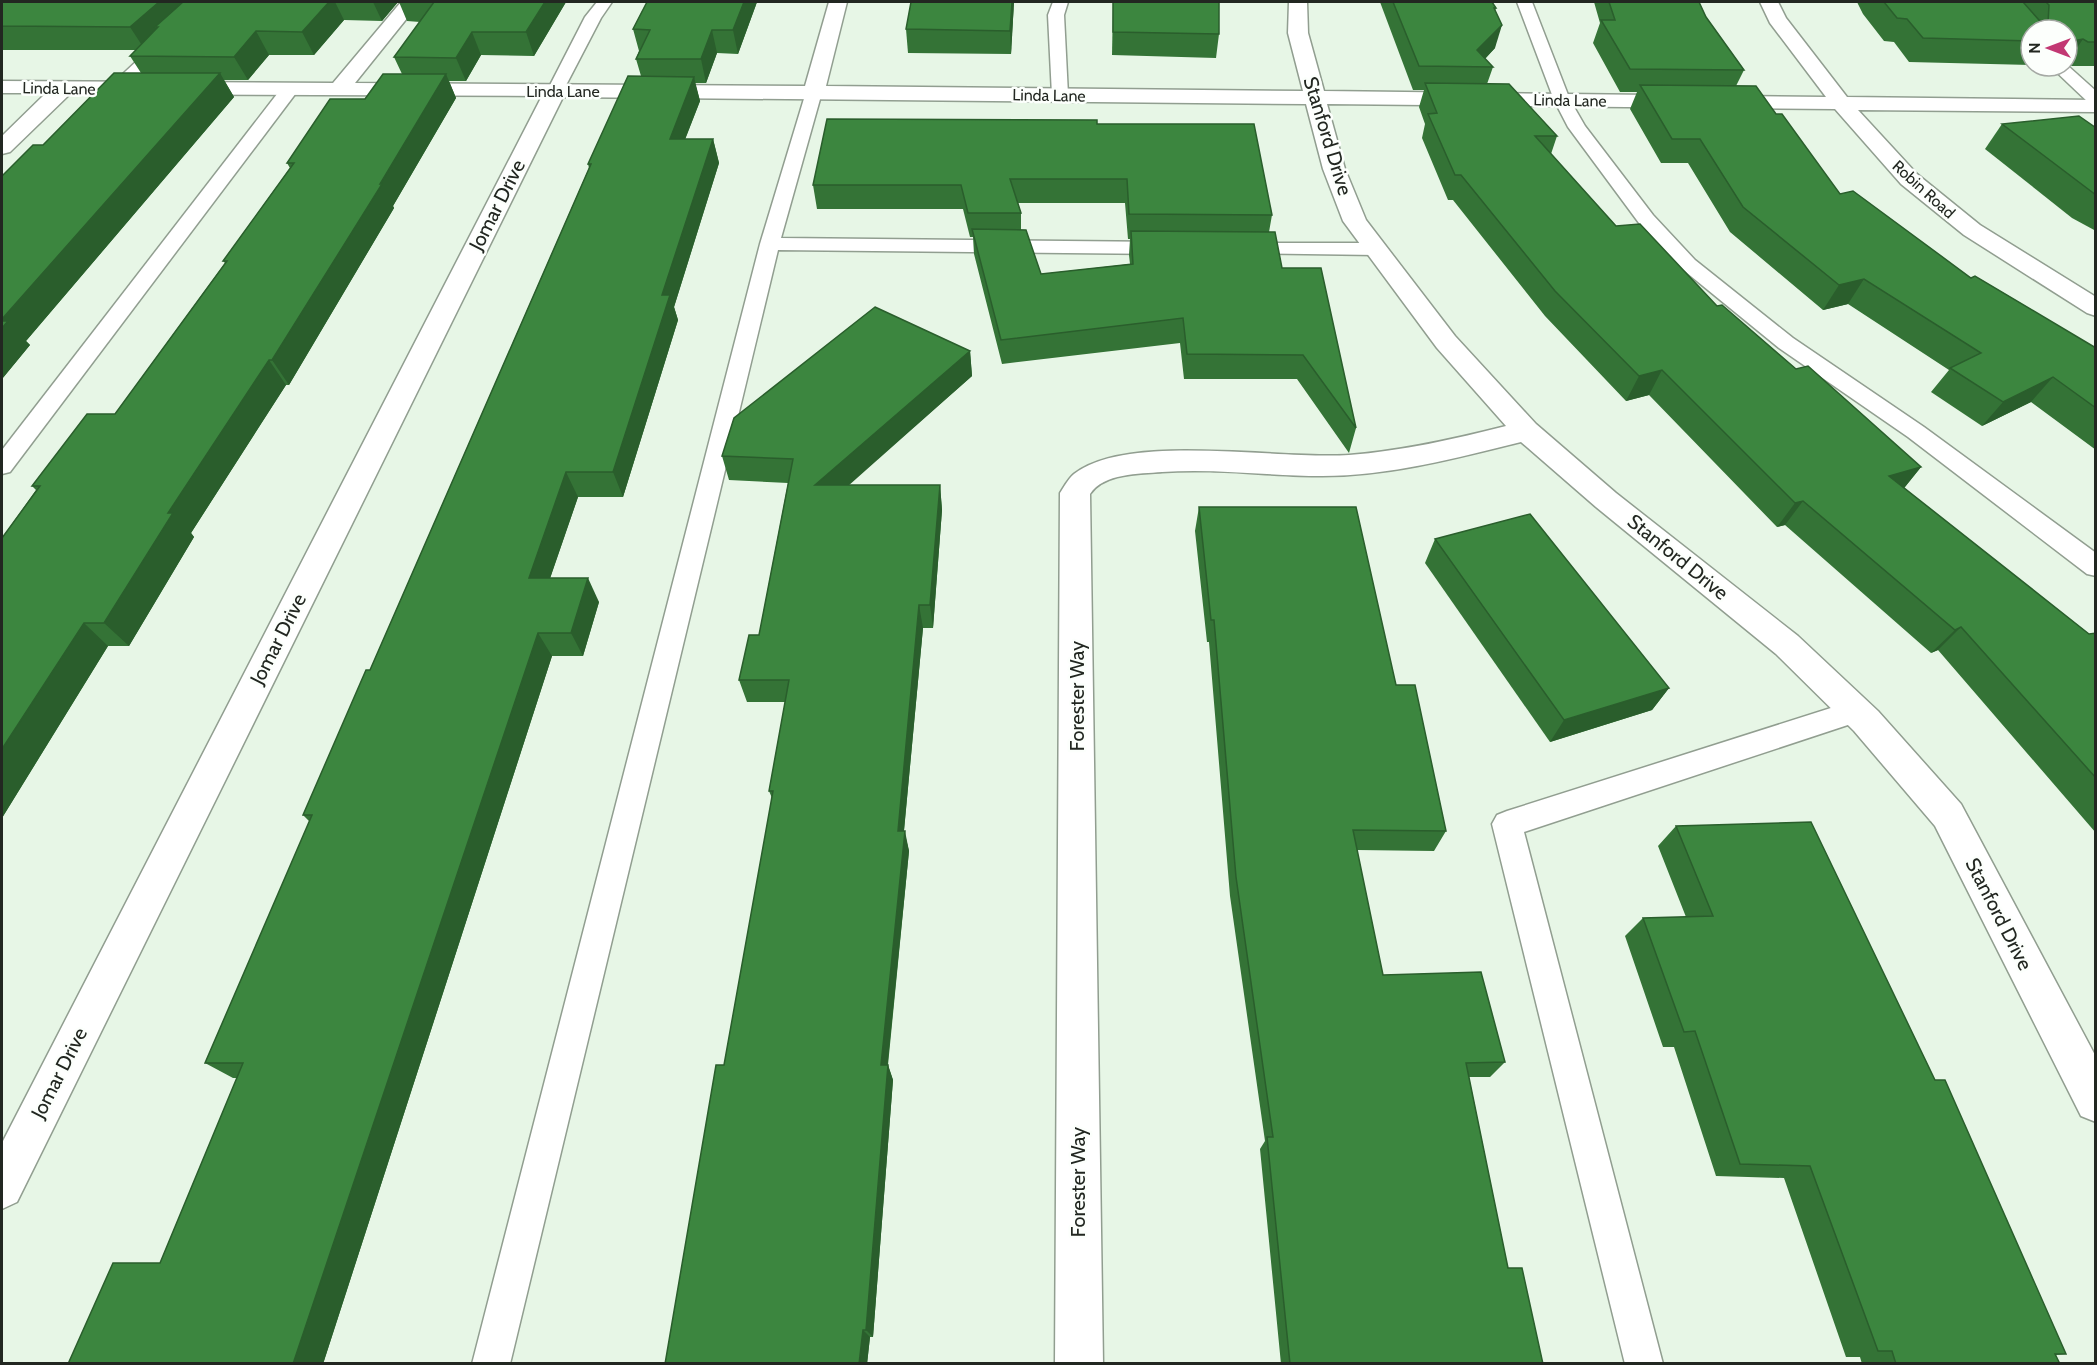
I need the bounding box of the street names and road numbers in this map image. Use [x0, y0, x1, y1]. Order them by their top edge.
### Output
street label: Stanford Drive [1299, 74, 1357, 198]
street label: Linda Lane [22, 78, 96, 99]
street label: Linda Lane [526, 82, 600, 101]
street label: Linda Lane [1012, 85, 1086, 106]
street label: Linda Lane [1533, 90, 1607, 111]
street label: Jomar Drive [463, 156, 530, 255]
street label: Robin Road [1888, 156, 1959, 222]
street label: Stanford Drive [1623, 509, 1733, 605]
street label: Jomar Drive [244, 590, 311, 689]
street label: Forester Way [1065, 641, 1089, 751]
street label: Stanford Drive [1960, 854, 2038, 974]
street label: Jomar Drive [25, 1024, 92, 1123]
street label: Forester Way [1066, 1127, 1090, 1237]

